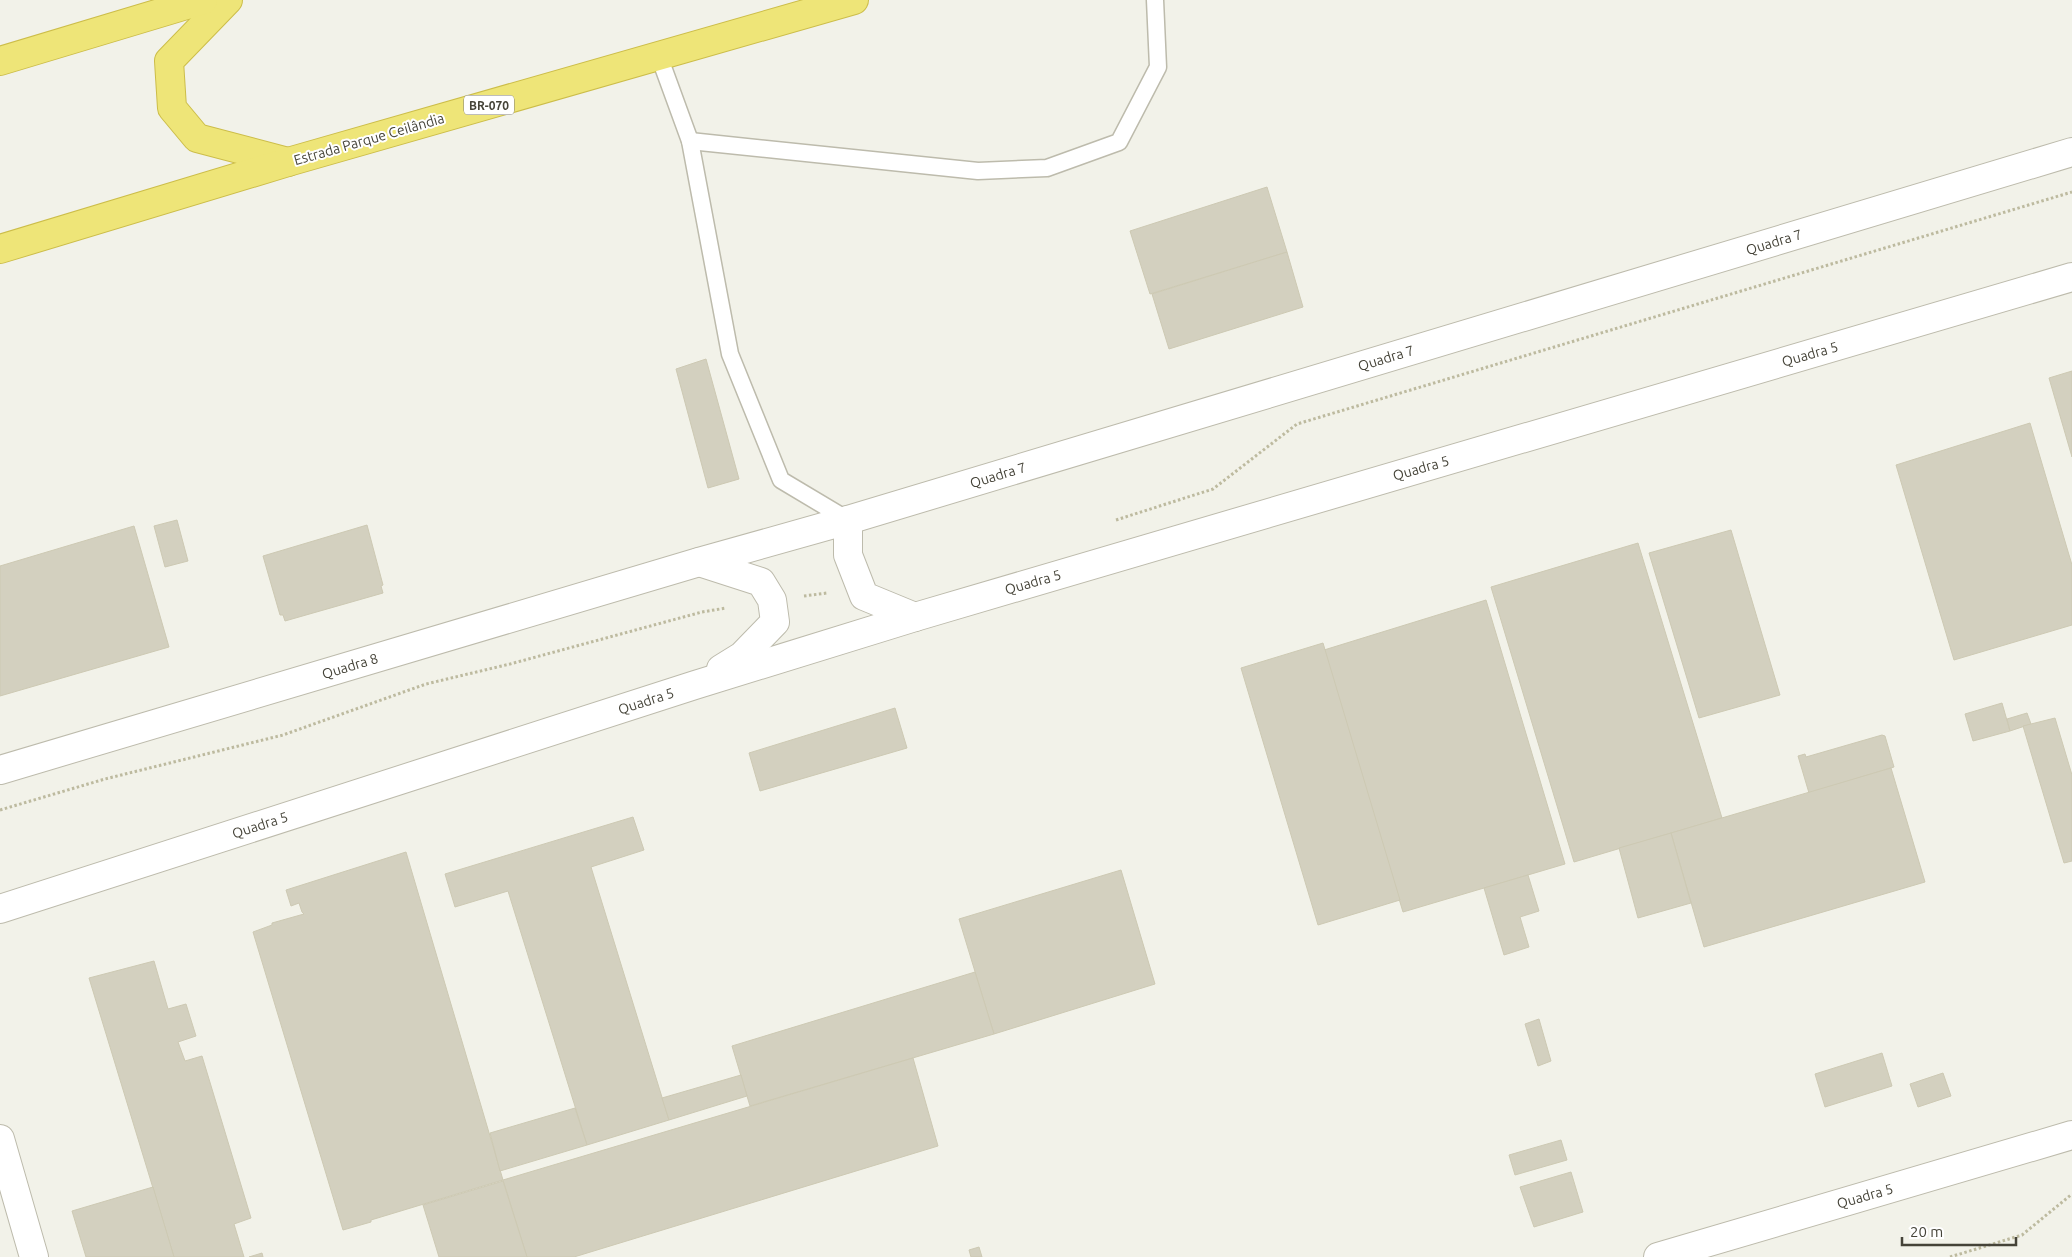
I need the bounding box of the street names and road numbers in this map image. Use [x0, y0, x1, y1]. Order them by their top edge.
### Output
road number: BR-070 [464, 96, 514, 114]
street label: Estrada Parque Ceilândia [292, 110, 446, 168]
street label: Quadra 7 [1744, 226, 1804, 258]
street label: Quadra 5 [1780, 338, 1840, 370]
street label: Quadra 7 [1356, 342, 1416, 374]
street label: Quadra 5 [1391, 452, 1451, 484]
street label: Quadra 7 [968, 459, 1028, 491]
street label: Quadra 5 [1003, 566, 1063, 598]
street label: Quadra 8 [320, 650, 380, 682]
street label: Quadra 5 [616, 684, 676, 718]
street label: Quadra 5 [230, 808, 290, 842]
street label: Quadra 5 [1835, 1180, 1895, 1212]

